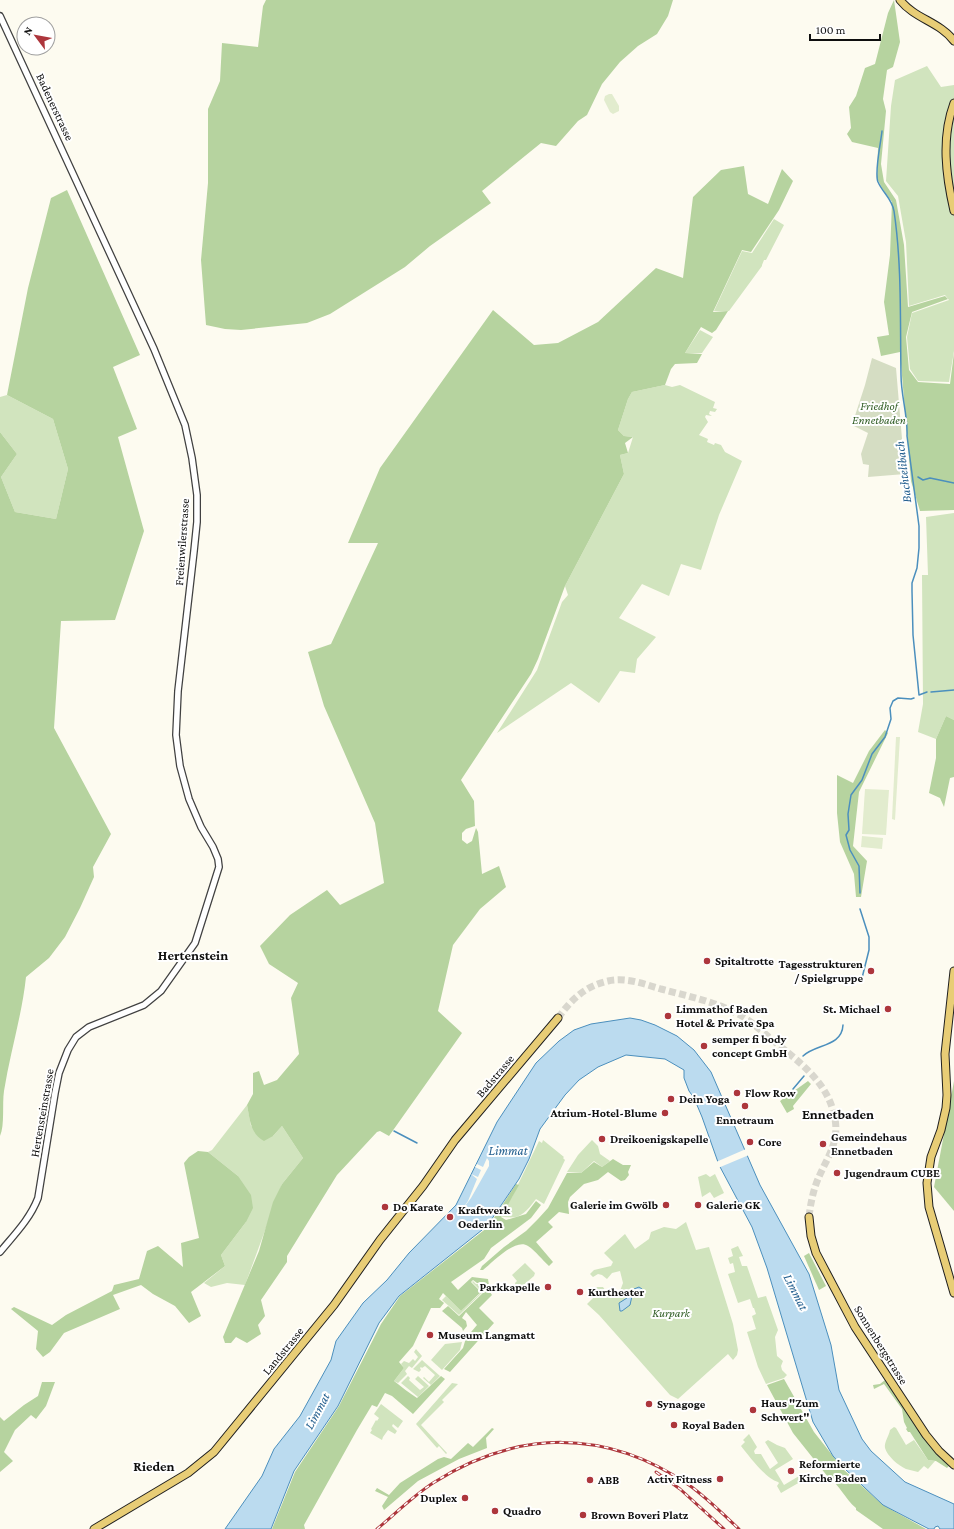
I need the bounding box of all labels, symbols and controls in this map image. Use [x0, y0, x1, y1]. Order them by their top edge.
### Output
north arrow [16, 16, 56, 56]
scale bar [810, 16, 880, 42]
text: 100 m [816, 23, 846, 37]
text: N [20, 24, 35, 37]
street label: Badenerstrasse [33, 71, 77, 143]
park label: Friedhof Ennetbaden [852, 399, 906, 427]
water label: Bachtelibach [892, 440, 914, 504]
street label: Freienwilerstrasse [172, 498, 192, 586]
district label: Hertenstein [158, 947, 228, 963]
place label: Spitaltrotte [715, 954, 774, 968]
marker: Spitaltrotte [702, 956, 712, 966]
place label: Tagesstrukturen / Spielgruppe [779, 957, 863, 985]
marker: Tagesstrukturen / Spielgruppe [866, 966, 876, 976]
place label: Limmathof Baden Hotel & Private Spa [676, 1002, 775, 1030]
place label: St. Michael [823, 1002, 881, 1016]
marker: St. Michael [883, 1004, 893, 1014]
marker: Limmathof Baden Hotel & Private Spa [663, 1011, 673, 1021]
place label: semper fi body concept GmbH [712, 1032, 787, 1060]
marker: semper fi body concept GmbH [699, 1041, 709, 1051]
street label: Badstrasse [473, 1052, 517, 1100]
street label: Hertensteinstrasse [27, 1068, 57, 1158]
place label: Flow Row [745, 1086, 796, 1100]
marker: Flow Row [732, 1088, 742, 1098]
place label: Dein Yoga [679, 1092, 730, 1106]
marker: Dein Yoga [666, 1094, 676, 1104]
marker: Ennetraum [740, 1101, 750, 1111]
place label: Atrium-Hotel-Blume [549, 1106, 657, 1120]
district label: Ennetbaden [802, 1106, 874, 1122]
marker: Atrium-Hotel-Blume [660, 1108, 670, 1118]
place label: Ennetraum [716, 1113, 775, 1127]
place label: Gemeindehaus Ennetbaden [831, 1130, 907, 1158]
place label: Dreikoenigskapelle [610, 1132, 709, 1146]
marker: Dreikoenigskapelle [597, 1134, 607, 1144]
place label: Core [758, 1135, 782, 1149]
marker: Core [745, 1137, 755, 1147]
marker: Gemeindehaus Ennetbaden [818, 1139, 828, 1149]
water label: Limmat [489, 1143, 528, 1158]
place label: Jugendraum CUBE [843, 1166, 940, 1180]
marker: Jugendraum CUBE [832, 1168, 842, 1178]
place label: Galerie im Gwölb [570, 1198, 658, 1212]
place label: Galerie GK [706, 1198, 761, 1212]
place label: Do Karate [393, 1200, 444, 1214]
marker: Galerie im Gwölb [661, 1200, 671, 1210]
marker: Galerie GK [693, 1200, 703, 1210]
marker: Do Karate [380, 1202, 390, 1212]
place label: Kraftwerk Oederlin [458, 1203, 511, 1231]
marker: Kraftwerk Oederlin [445, 1212, 455, 1222]
water label: Limmat [780, 1271, 812, 1313]
place label: Parkkapelle [479, 1280, 540, 1294]
marker: Parkkapelle [543, 1282, 553, 1292]
place label: Kurtheater [588, 1285, 644, 1299]
marker: Kurtheater [575, 1287, 585, 1297]
street label: Sonnenbergstrasse [851, 1303, 911, 1387]
park label: Kurpark [652, 1306, 691, 1320]
street label: Landstrasse [260, 1324, 306, 1378]
place label: Museum Langmatt [438, 1328, 536, 1342]
marker: Museum Langmatt [425, 1330, 435, 1340]
water label: Limmat [301, 1390, 333, 1432]
place label: Haus "Zum Schwert" [761, 1396, 819, 1424]
place label: Synagoge [657, 1397, 706, 1411]
marker: Synagoge [644, 1399, 654, 1409]
marker: Haus "Zum Schwert" [748, 1405, 758, 1415]
place label: Royal Baden [682, 1418, 745, 1432]
marker: Royal Baden [669, 1420, 679, 1430]
place label: Reformierte Kirche Baden [799, 1457, 867, 1485]
district label: Rieden [133, 1458, 175, 1474]
marker: Reformierte Kirche Baden [786, 1466, 796, 1476]
place label: Activ Fitness [646, 1472, 712, 1486]
place label: ABB [597, 1473, 619, 1487]
marker: Activ Fitness [715, 1474, 725, 1484]
marker: ABB [585, 1475, 595, 1485]
place label: Duplex [420, 1491, 458, 1505]
marker: Duplex [460, 1493, 470, 1503]
place label: Quadro [503, 1504, 541, 1518]
marker: Quadro [490, 1506, 500, 1516]
place label: Brown Boveri Platz [591, 1508, 689, 1522]
marker: Brown Boveri Platz [578, 1510, 588, 1520]

